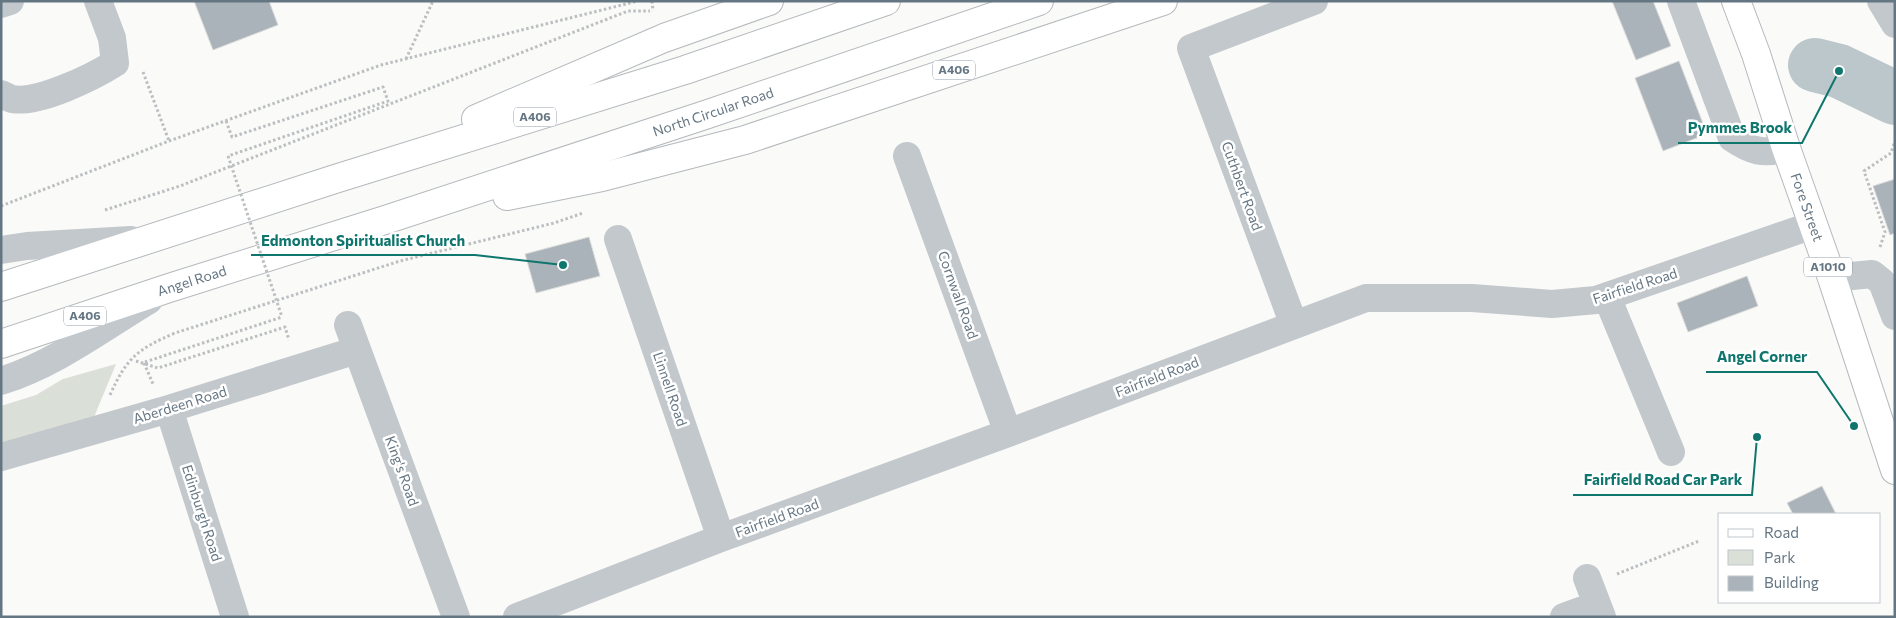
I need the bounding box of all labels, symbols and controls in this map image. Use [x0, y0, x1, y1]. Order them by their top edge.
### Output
road number: A406 [933, 60, 975, 80]
street label: North Circular Road [650, 83, 776, 140]
road number: A406 [514, 108, 556, 126]
callout: Pymmes Brook [1678, 113, 1802, 143]
text: Pymmes Brook [1688, 118, 1793, 136]
street label: Cuthbert Road [1218, 139, 1266, 233]
street label: Fore Street [1787, 171, 1827, 244]
callout: Edmonton Spiritualist Church [251, 225, 475, 255]
text: Edmonton Spiritualist Church [261, 231, 465, 249]
street label: Cornwall Road [935, 249, 982, 341]
road number: A1010 [1804, 258, 1852, 276]
street label: Angel Road [155, 261, 228, 299]
street label: Fairfield Road [1590, 264, 1679, 307]
road number: A406 [64, 306, 106, 326]
callout: Angel Corner [1706, 342, 1817, 372]
text: Angel Corner [1717, 347, 1807, 365]
street label: Linnell Road [650, 349, 691, 428]
street label: Fairfield Road [1113, 353, 1201, 400]
street label: Aberdeen Road [131, 382, 229, 427]
street label: King's Road [382, 434, 423, 508]
street label: Edinburgh Road [179, 462, 226, 563]
callout: Fairfield Road Car Park [1573, 465, 1752, 495]
text: Fairfield Road Car Park [1584, 470, 1743, 488]
street label: Fairfield Road [733, 495, 821, 541]
legend [1718, 513, 1881, 603]
text: Road [1764, 523, 1799, 541]
text: Park [1764, 548, 1795, 566]
text: Building [1764, 573, 1819, 591]

